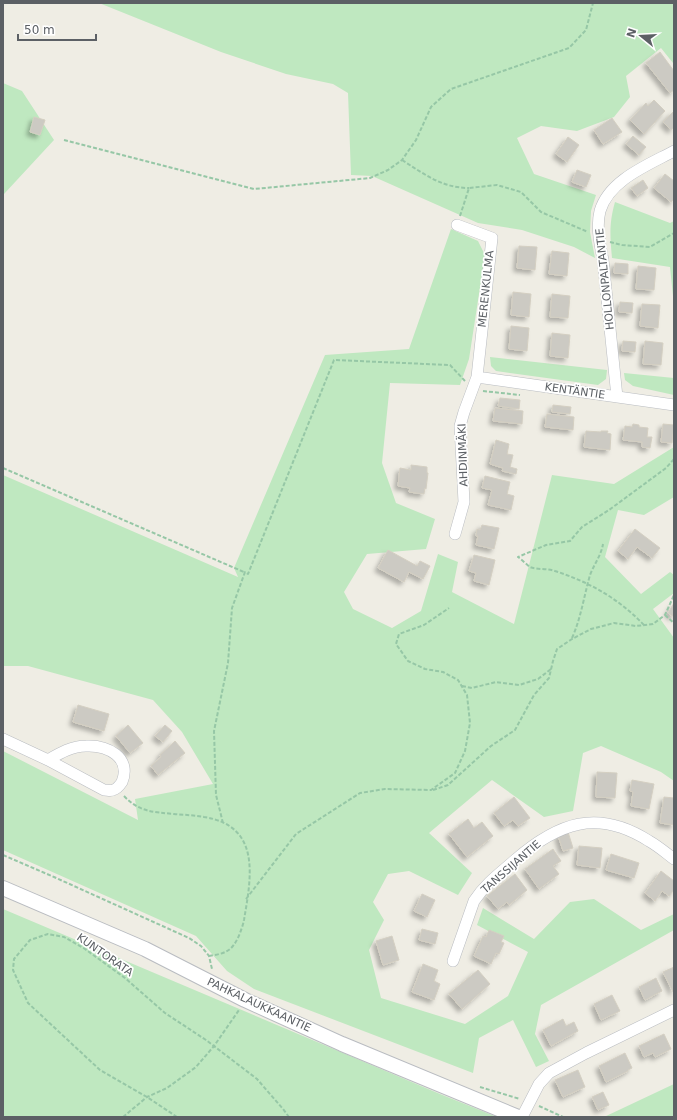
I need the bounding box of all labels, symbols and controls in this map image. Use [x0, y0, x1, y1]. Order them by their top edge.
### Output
scale bar [18, 16, 96, 42]
north arrow [621, 16, 661, 56]
text: 50 m [24, 23, 55, 37]
text: N [624, 27, 640, 39]
street label: HOLLONPALTANTIE [593, 227, 617, 331]
street label: MERENKULMA [475, 249, 497, 328]
street label: KENTÄNTIE [544, 380, 606, 402]
street label: AHDINMÄKI [455, 423, 471, 487]
street label: TANSSIJANTIE [478, 838, 543, 897]
street label: KUNTORATA [74, 931, 136, 979]
street label: PAHKALAUKKAANTIE [205, 975, 313, 1035]

